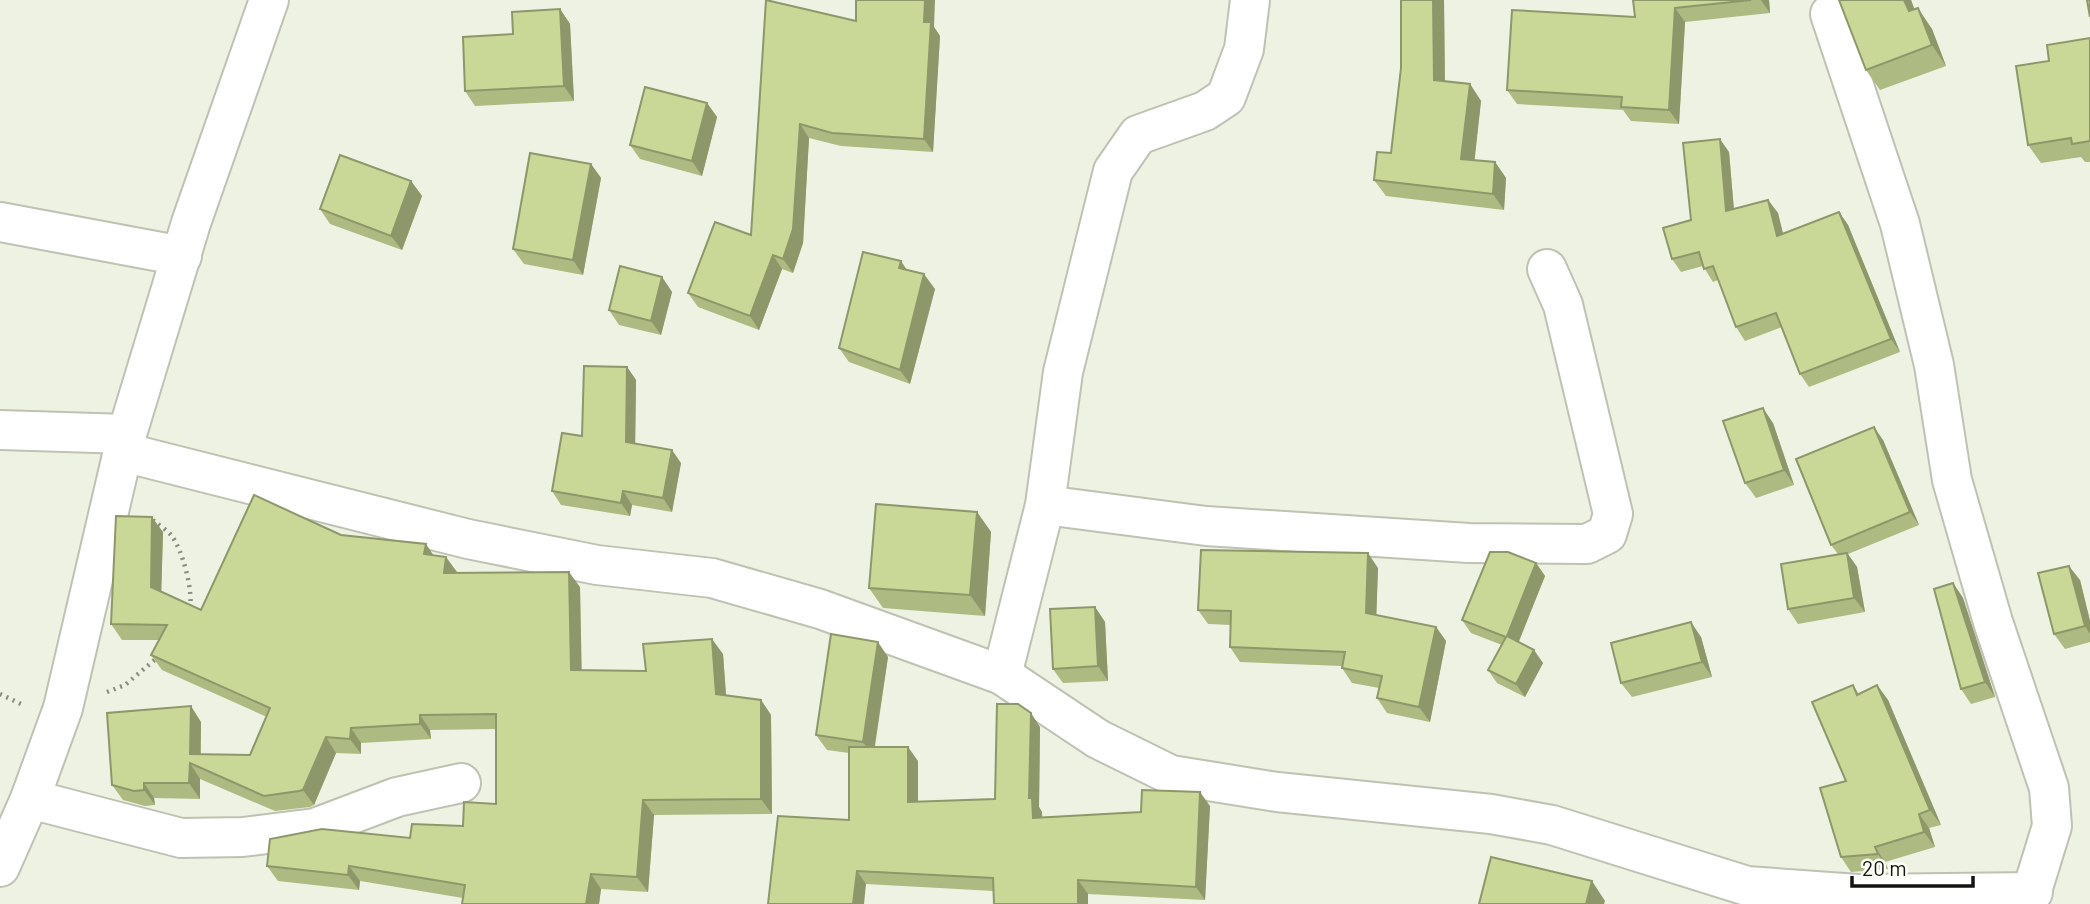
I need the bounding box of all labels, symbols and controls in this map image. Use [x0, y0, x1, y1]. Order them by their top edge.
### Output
scale bar [1852, 844, 1973, 888]
text: 20 m [1862, 855, 1907, 880]

